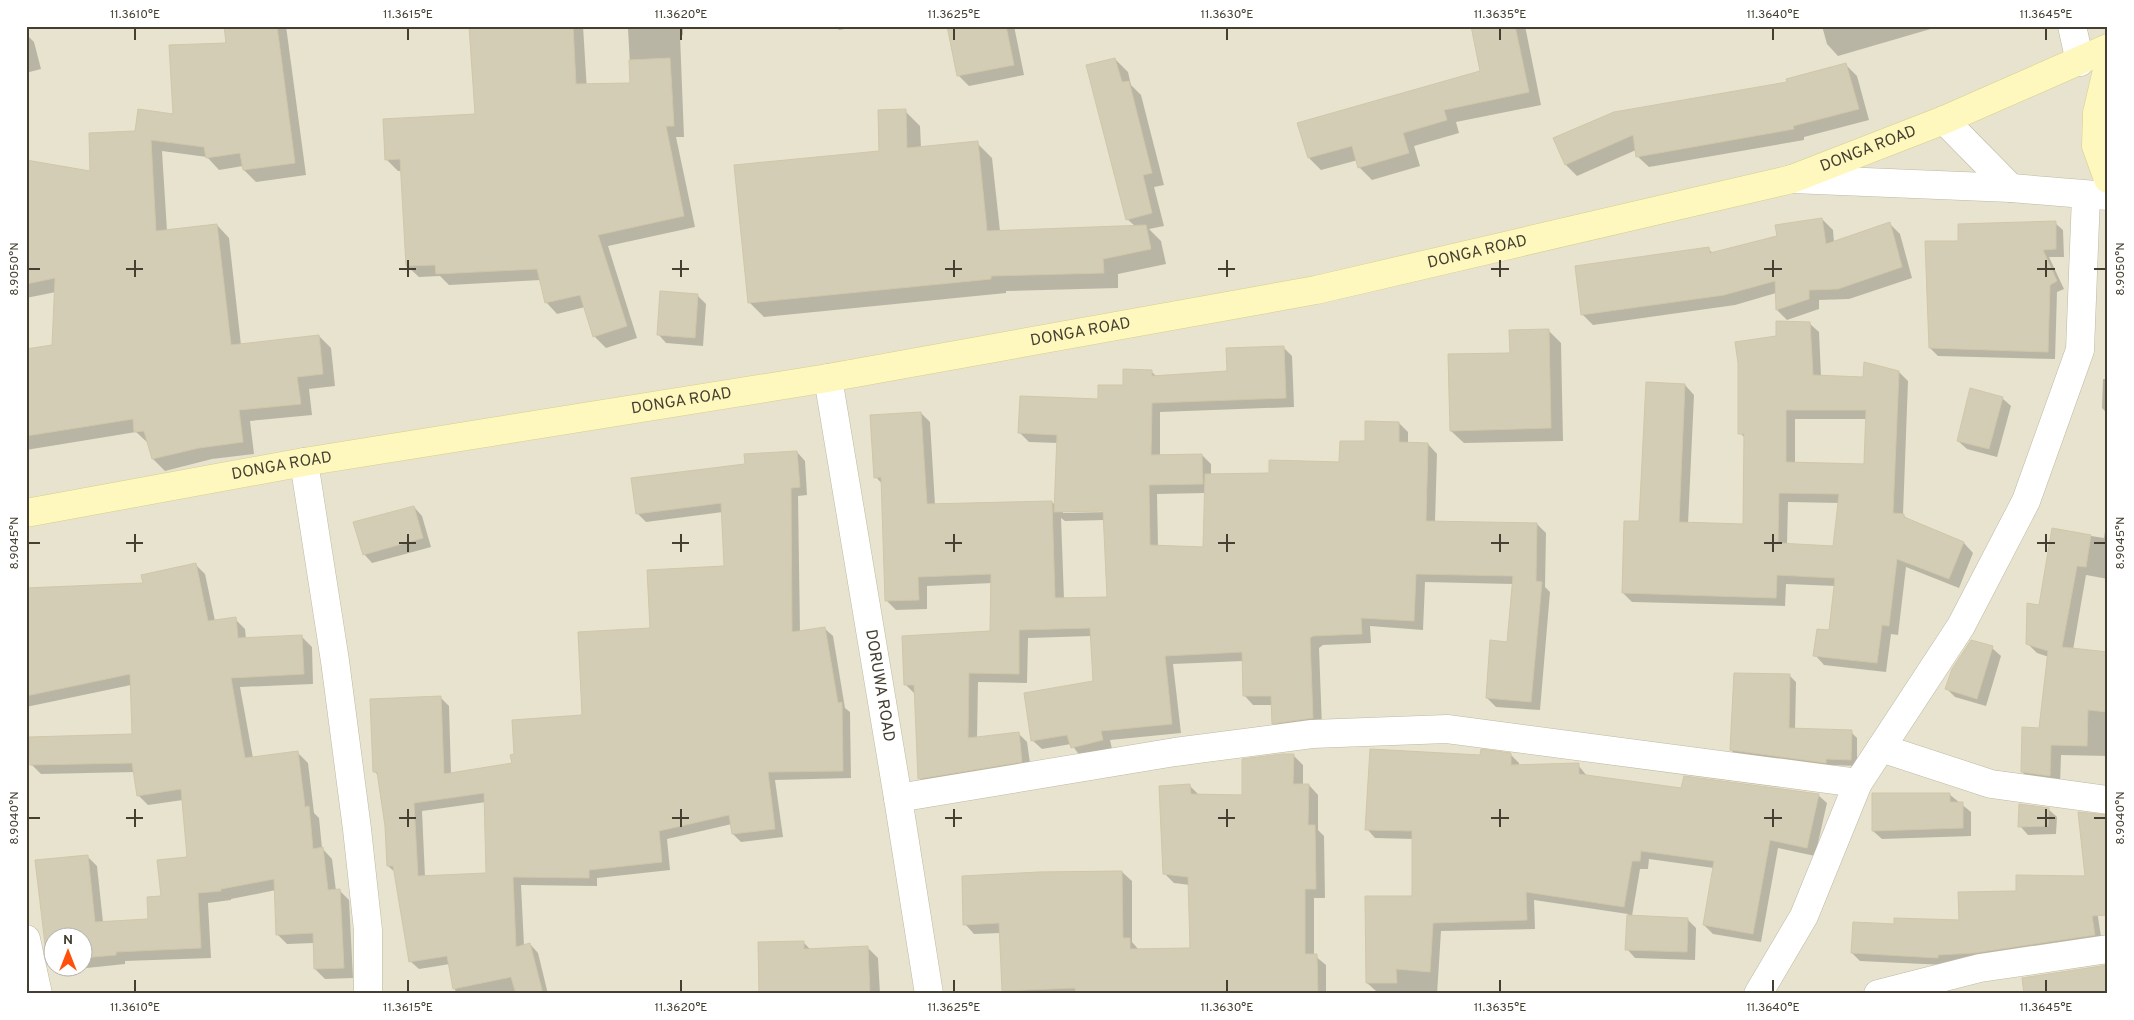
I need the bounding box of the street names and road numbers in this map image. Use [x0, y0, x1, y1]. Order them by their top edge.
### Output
street label: DONGA ROAD [1817, 122, 1919, 177]
street label: DONGA ROAD [1426, 231, 1529, 274]
street label: DONGA ROAD [1029, 314, 1132, 351]
street label: DONGA ROAD [630, 384, 733, 419]
street label: DONGA ROAD [230, 448, 333, 485]
street label: DORUWA ROAD [860, 628, 899, 744]

